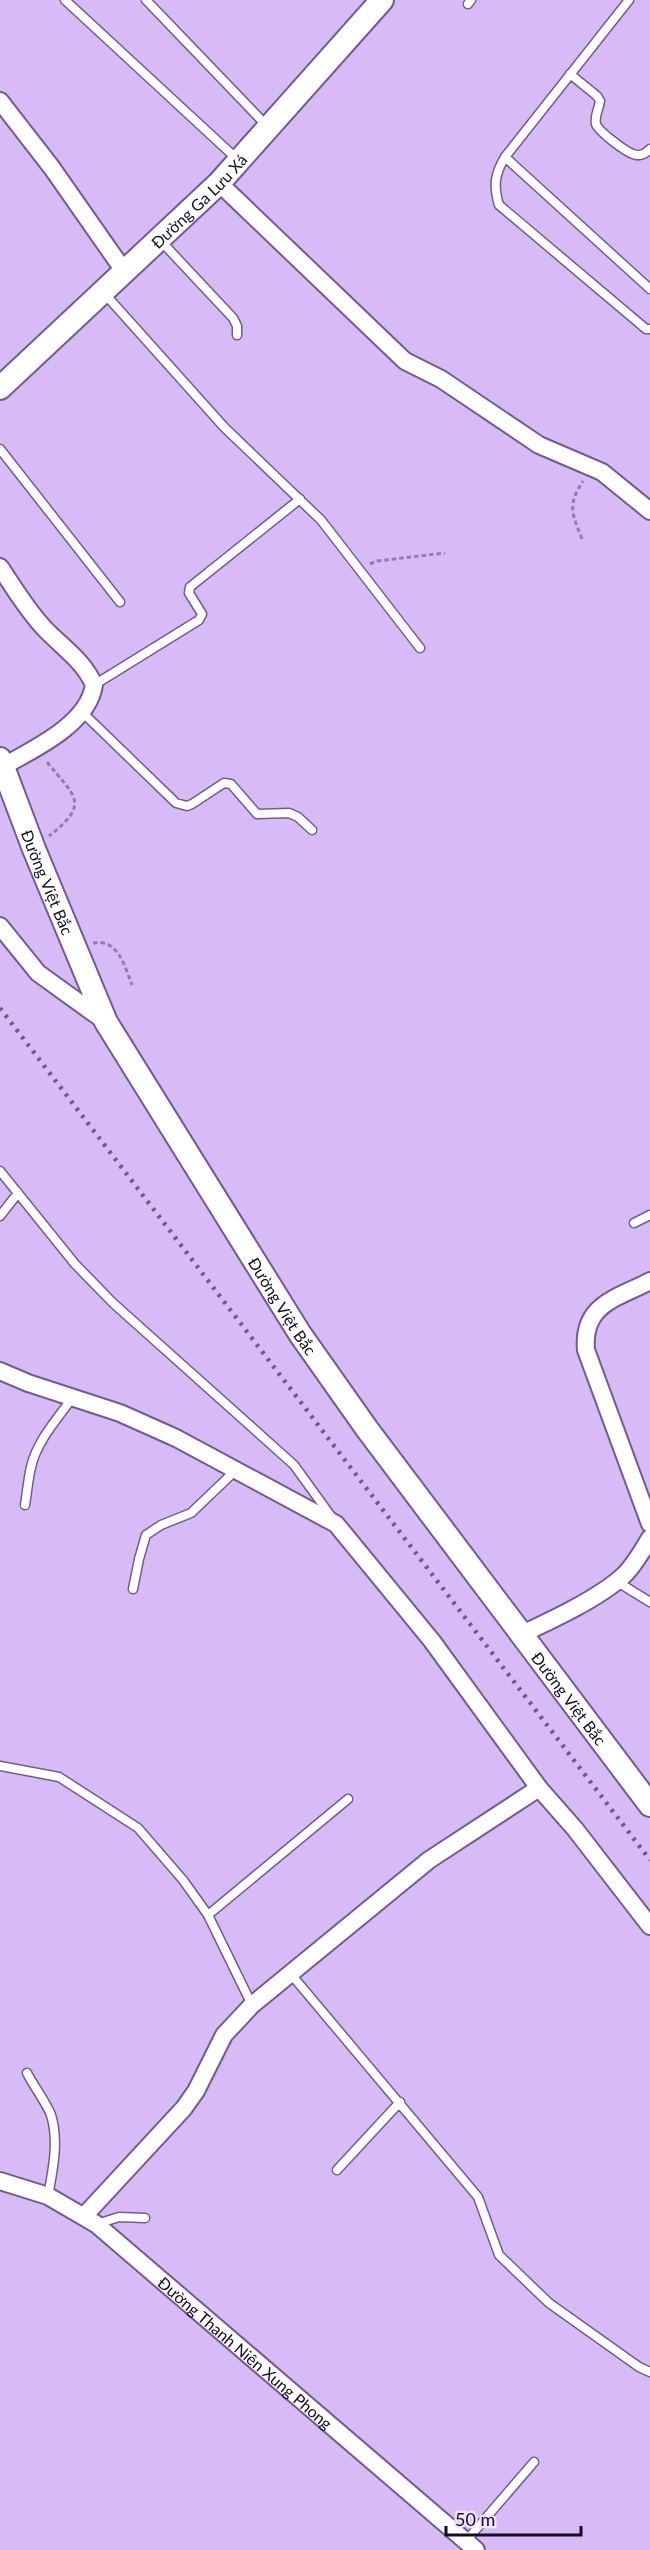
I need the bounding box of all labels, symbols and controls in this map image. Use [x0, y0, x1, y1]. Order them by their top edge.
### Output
street label: Đường Ga Lưu Xá [147, 150, 250, 252]
street label: Đường Việt Bắc [18, 827, 78, 938]
street label: Đường Việt Bắc [245, 1254, 321, 1358]
street label: Đường Việt Bắc [528, 1648, 611, 1749]
street label: Đường Thanh Niên Xung Phong [155, 2272, 337, 2432]
scale bar [446, 2499, 581, 2537]
text: 50 m [455, 2508, 495, 2530]

